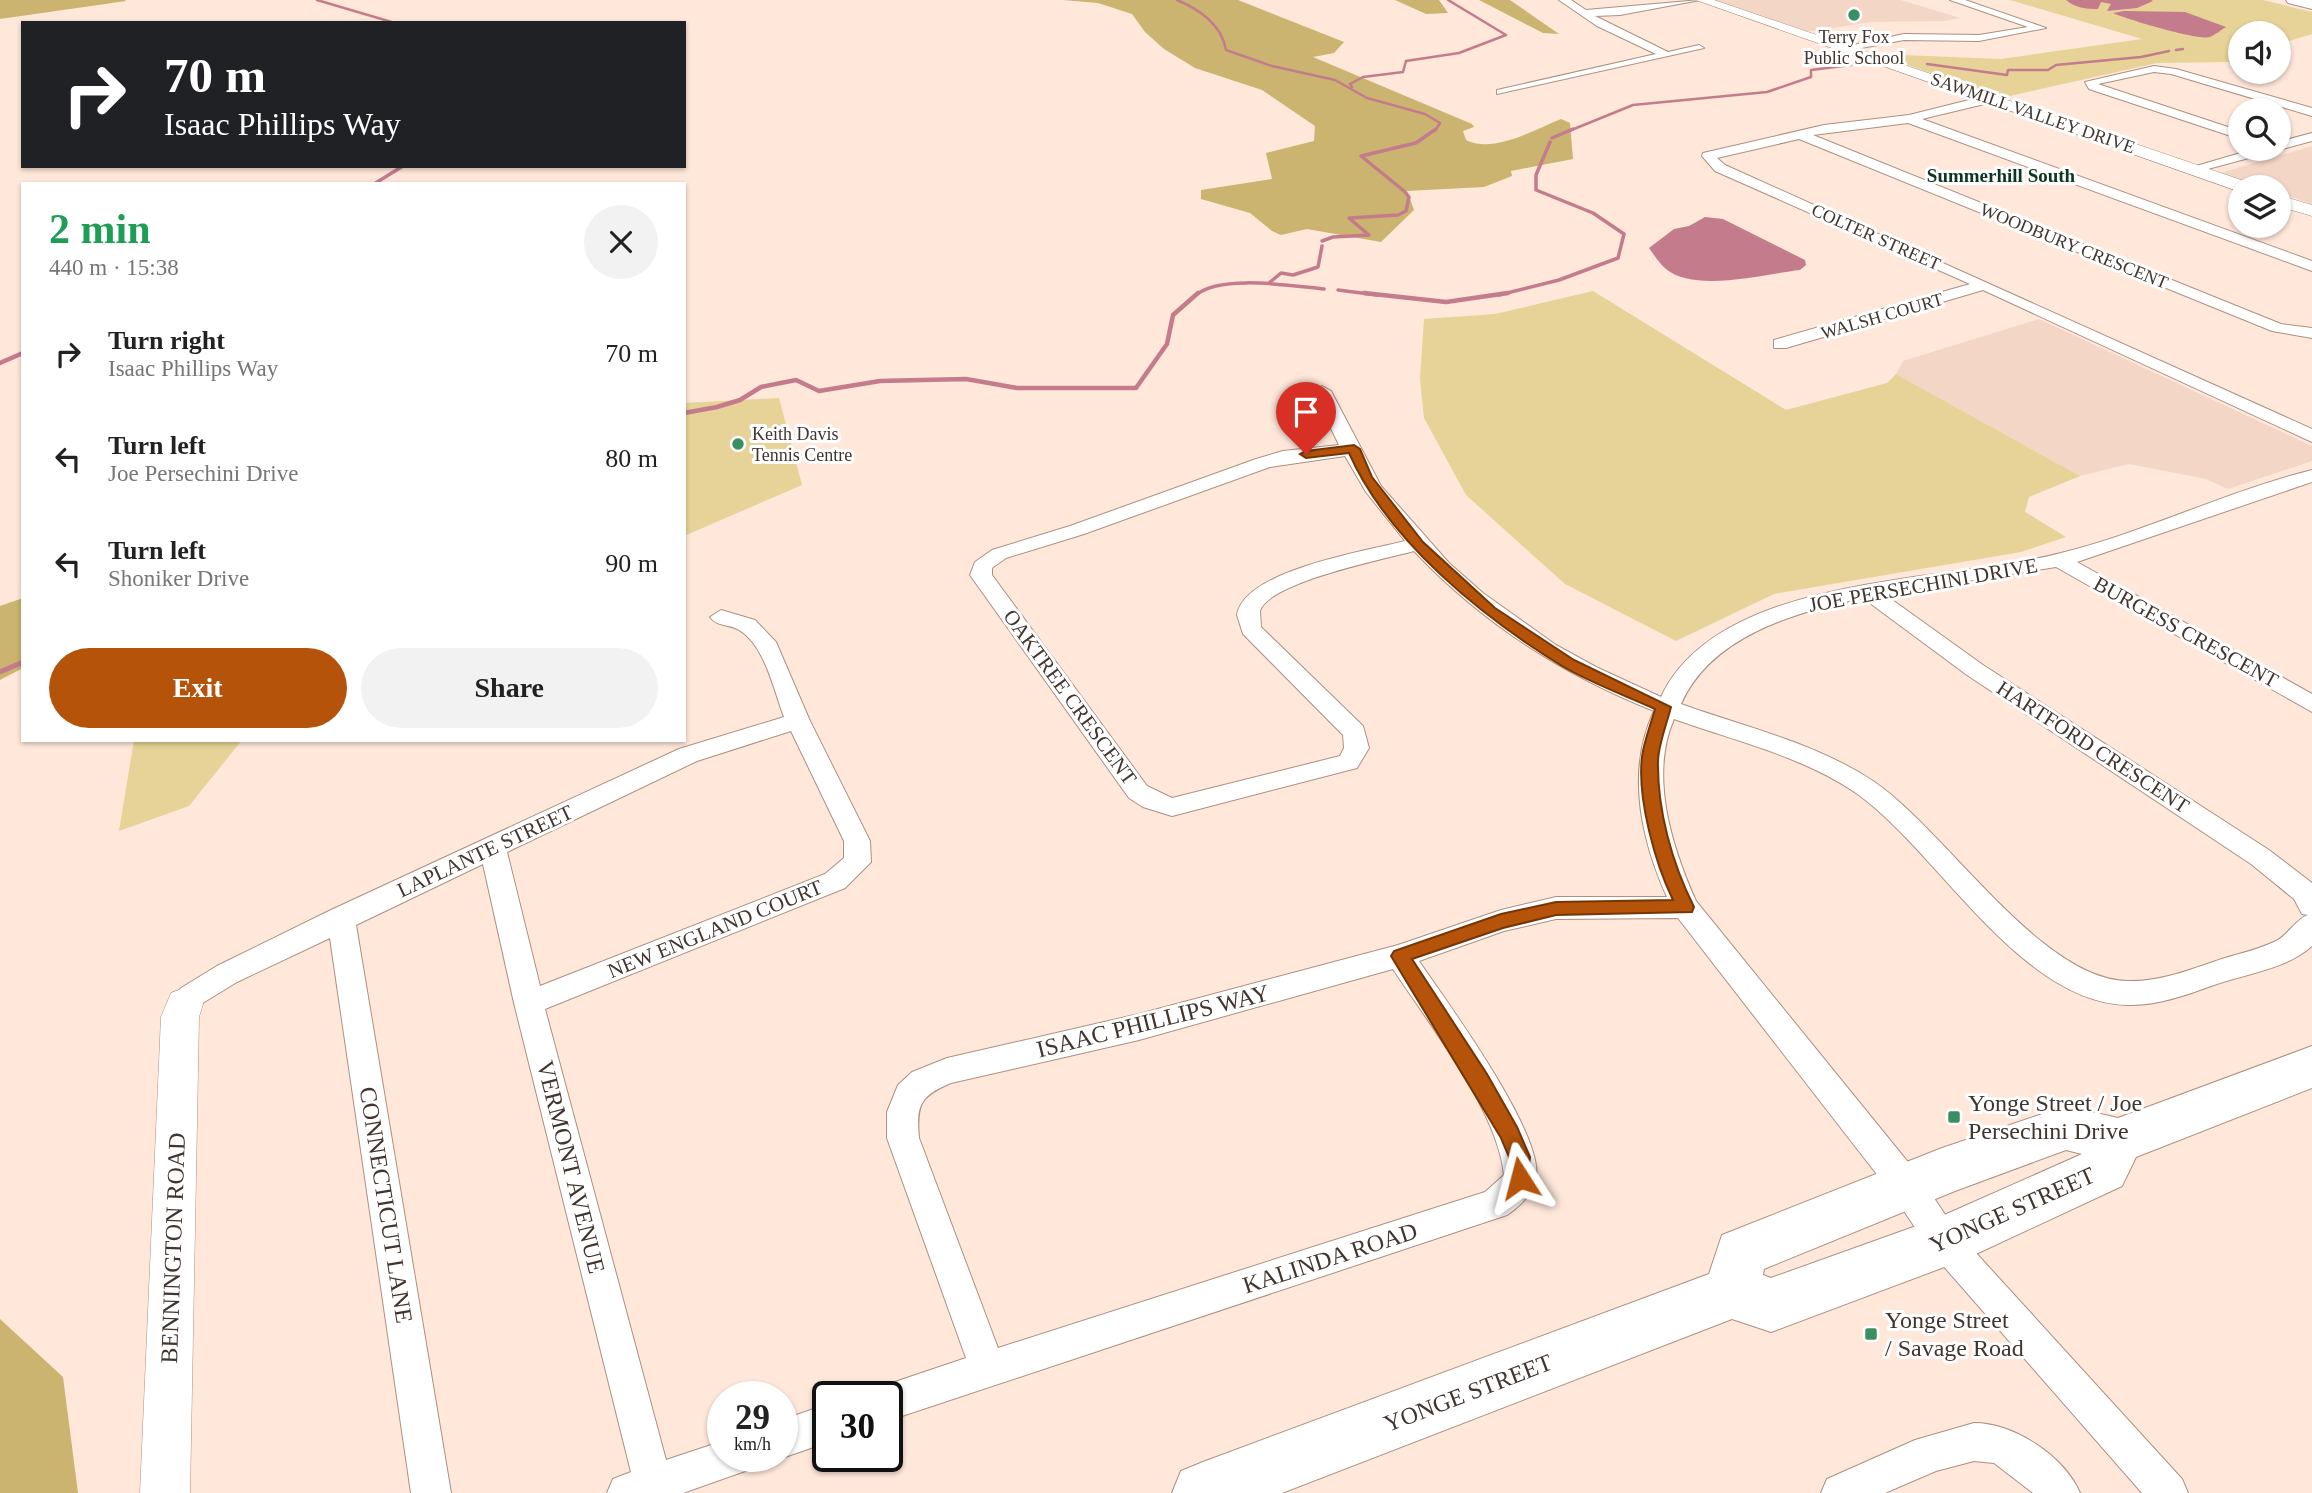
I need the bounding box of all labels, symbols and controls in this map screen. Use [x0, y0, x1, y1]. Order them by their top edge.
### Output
marker: Terry Fox Public School [1846, 7, 1862, 23]
map controls [2228, 21, 2291, 238]
button: sound [2228, 21, 2291, 84]
place label: Terry Fox Public School [1804, 27, 1904, 68]
text: 70 m [164, 48, 266, 103]
icon: right [49, 49, 140, 140]
street label: SAWMILL VALLEY DRIVE [1928, 69, 2138, 157]
button: search [2228, 98, 2291, 161]
text: Isaac Phillips Way [164, 106, 401, 142]
district label: Summerhill South [1927, 165, 2076, 186]
button: layers [2228, 175, 2291, 238]
street label: WOODBURY CRESCENT [1977, 199, 2171, 293]
street label: COLTER STREET [1809, 200, 1943, 274]
button: close [584, 205, 658, 279]
text: 2 min [49, 206, 151, 252]
text: 440 m · 15:38 [49, 255, 179, 280]
street label: WALSH COURT [1818, 289, 1946, 343]
text: Turn right [108, 326, 225, 355]
icon: right [49, 335, 87, 373]
text: 70 m [605, 339, 658, 368]
text: Isaac Phillips Way [108, 356, 278, 381]
pin [1276, 382, 1336, 454]
icon: arrive [1287, 393, 1325, 431]
place label: Keith Davis Tennis Centre [752, 424, 852, 465]
text: Turn left [108, 431, 206, 460]
marker: Keith Davis Tennis Centre [730, 436, 746, 452]
icon: left [49, 440, 87, 478]
text: 80 m [605, 444, 658, 473]
text: Joe Persechini Drive [108, 461, 298, 486]
text: Turn left [108, 536, 206, 565]
icon: left [49, 545, 87, 583]
text: 90 m [605, 549, 658, 578]
street label: JOE PERSECHINI DRIVE [1807, 553, 2039, 617]
text: Shoniker Drive [108, 566, 249, 591]
street label: BURGESS CRESCENT [2090, 571, 2283, 693]
street label: OAKTREE CRESCENT [998, 605, 1142, 789]
button: Exit [49, 648, 347, 728]
button: Share [361, 648, 658, 728]
street label: HARTFORD CRESCENT [1992, 676, 2194, 818]
street label: LAPLANTE STREET [393, 800, 577, 902]
street label: NEW ENGLAND COURT [604, 875, 826, 983]
street label: ISAAC PHILLIPS WAY [1034, 980, 1272, 1062]
street label: VERMONT AVENUE [532, 1058, 610, 1276]
street label: CONNECTICUT LANE [354, 1085, 418, 1325]
place label: Yonge Street / Joe Persechini Drive [1968, 1090, 2142, 1144]
marker: Yonge Street / Joe Persechini Drive [1946, 1109, 1962, 1125]
street label: BENNINGTON ROAD [156, 1132, 190, 1364]
position arrow [1483, 1141, 1557, 1215]
street label: YONGE STREET [1925, 1162, 2099, 1258]
street label: KALINDA ROAD [1239, 1218, 1421, 1298]
place label: Yonge Street / Savage Road [1885, 1307, 2024, 1361]
marker: Yonge Street / Savage Road [1863, 1326, 1879, 1342]
street label: YONGE STREET [1380, 1349, 1556, 1437]
speed limit sign: 30 [812, 1381, 903, 1472]
text: 29 [735, 1398, 770, 1437]
text: km/h [734, 1434, 771, 1454]

